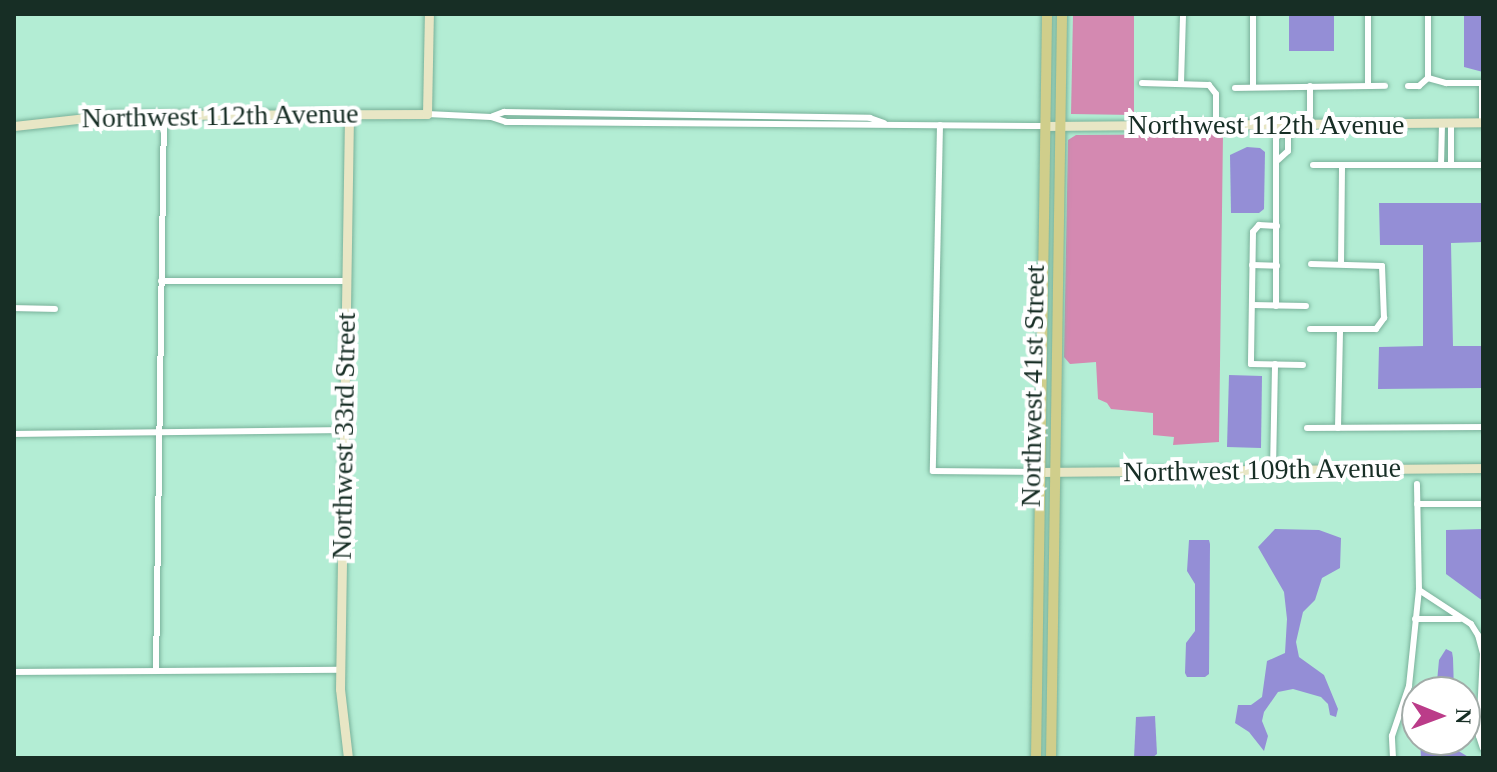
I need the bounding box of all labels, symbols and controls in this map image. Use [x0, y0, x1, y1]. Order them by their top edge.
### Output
street label: Northwest 112th Avenue [81, 97, 359, 135]
street label: Northwest 112th Avenue [1127, 108, 1405, 142]
street label: Northwest 41st Street [1014, 264, 1052, 508]
street label: Northwest 33rd Street [325, 312, 363, 560]
street label: Northwest 109th Avenue [1122, 451, 1402, 489]
north arrow [1401, 676, 1481, 756]
text: N [1451, 708, 1476, 725]

